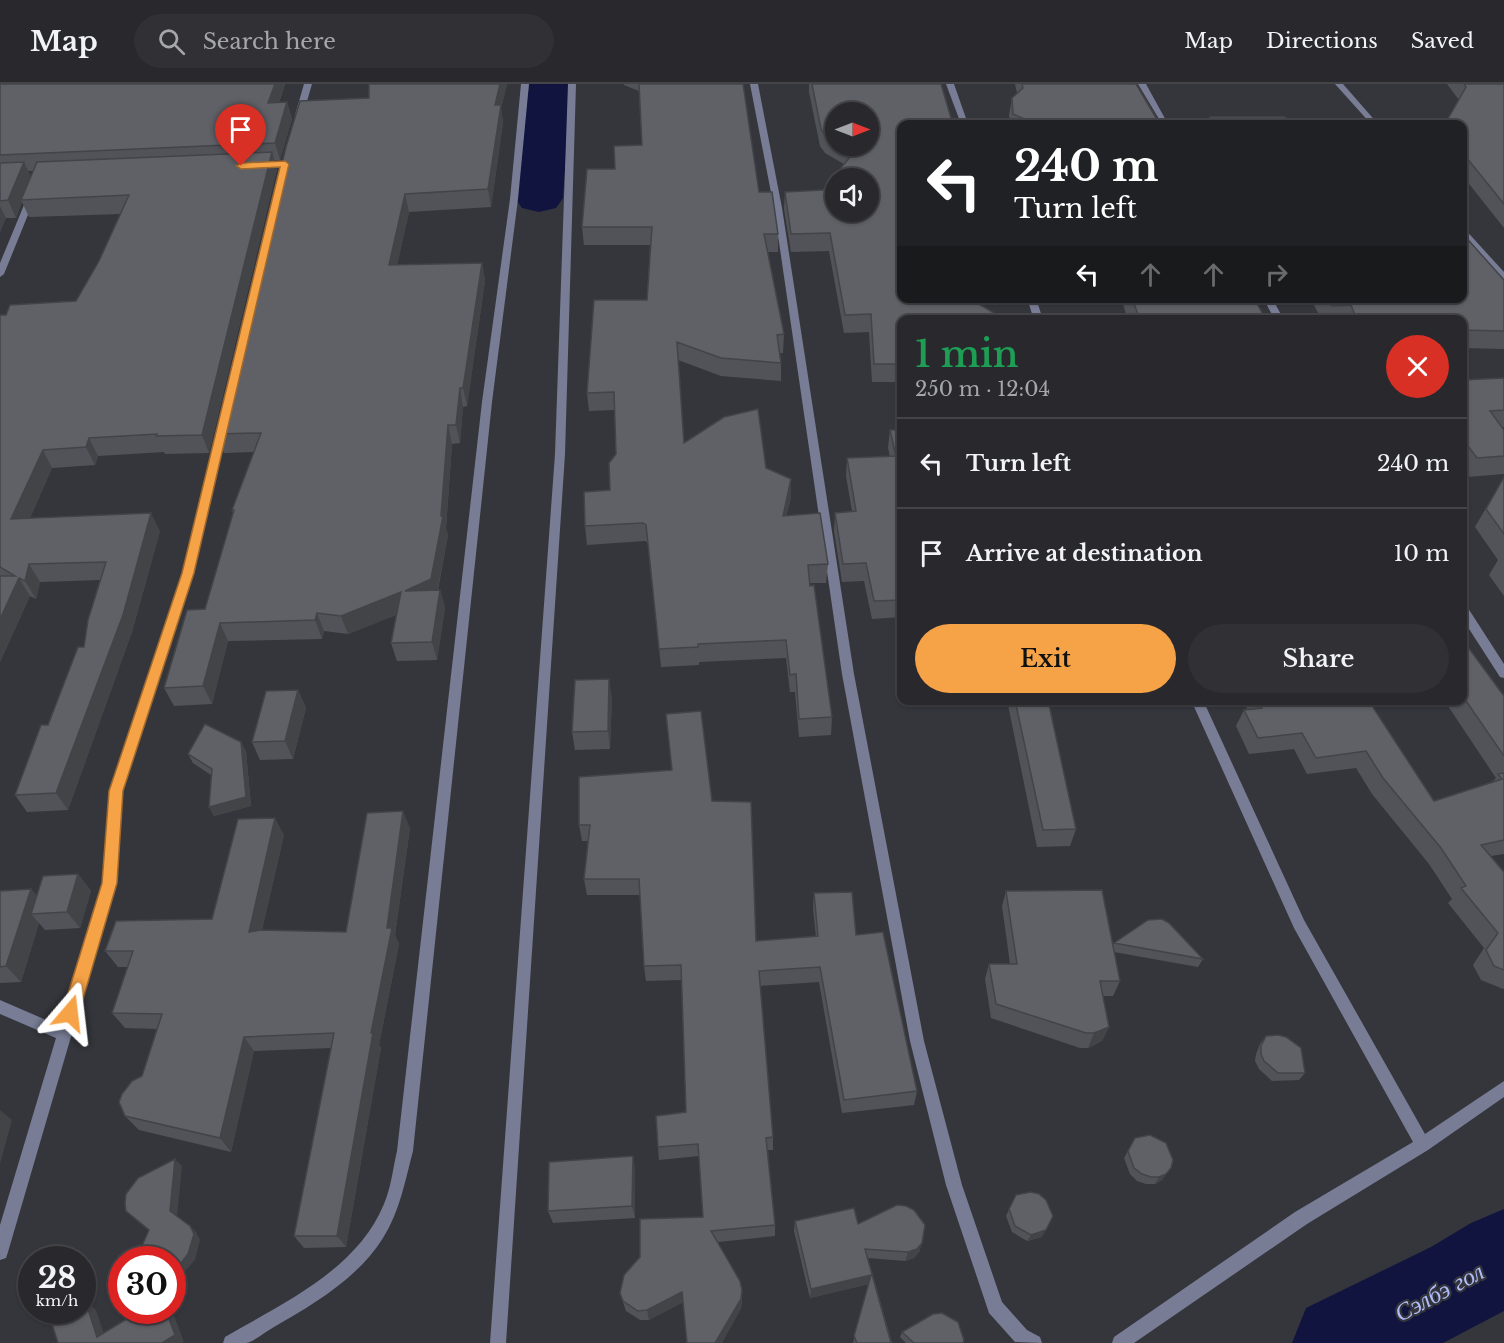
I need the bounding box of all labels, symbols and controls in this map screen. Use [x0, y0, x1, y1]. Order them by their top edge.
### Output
search box [134, 14, 554, 68]
text: Map [30, 24, 98, 59]
icon: search [155, 25, 188, 58]
text: Search here [203, 28, 336, 55]
text: Map [1184, 28, 1233, 54]
text: Directions [1266, 28, 1378, 54]
text: Saved [1411, 28, 1474, 54]
north arrow [825, 102, 879, 156]
map controls [825, 102, 879, 222]
pin [215, 104, 266, 166]
icon: arrive [224, 113, 257, 146]
text: 240 m [1014, 140, 1159, 192]
icon: left [915, 144, 993, 222]
button: sound [825, 168, 879, 222]
text: Turn left [1014, 192, 1137, 225]
icon: left [1071, 258, 1104, 291]
icon: ahead [1134, 258, 1167, 291]
icon: ahead [1197, 258, 1230, 291]
icon: right [1260, 258, 1293, 291]
text: 1 min [915, 332, 1019, 377]
button: close [1386, 335, 1449, 398]
text: 250 m · 12:04 [915, 377, 1050, 401]
icon: left [915, 447, 948, 480]
text: Turn left [966, 450, 1071, 477]
text: 240 m [1377, 450, 1449, 477]
icon: arrive [915, 537, 948, 570]
text: Arrive at destination [966, 540, 1203, 567]
text: 10 m [1394, 540, 1449, 567]
button: Exit [915, 624, 1176, 693]
button: Share [1188, 624, 1449, 693]
position arrow [38, 981, 102, 1045]
speed limit sign: 30 [108, 1246, 186, 1324]
water label: Сэлбэ гол [1389, 1256, 1489, 1328]
text: 28 [38, 1259, 76, 1296]
text: km/h [36, 1291, 78, 1310]

